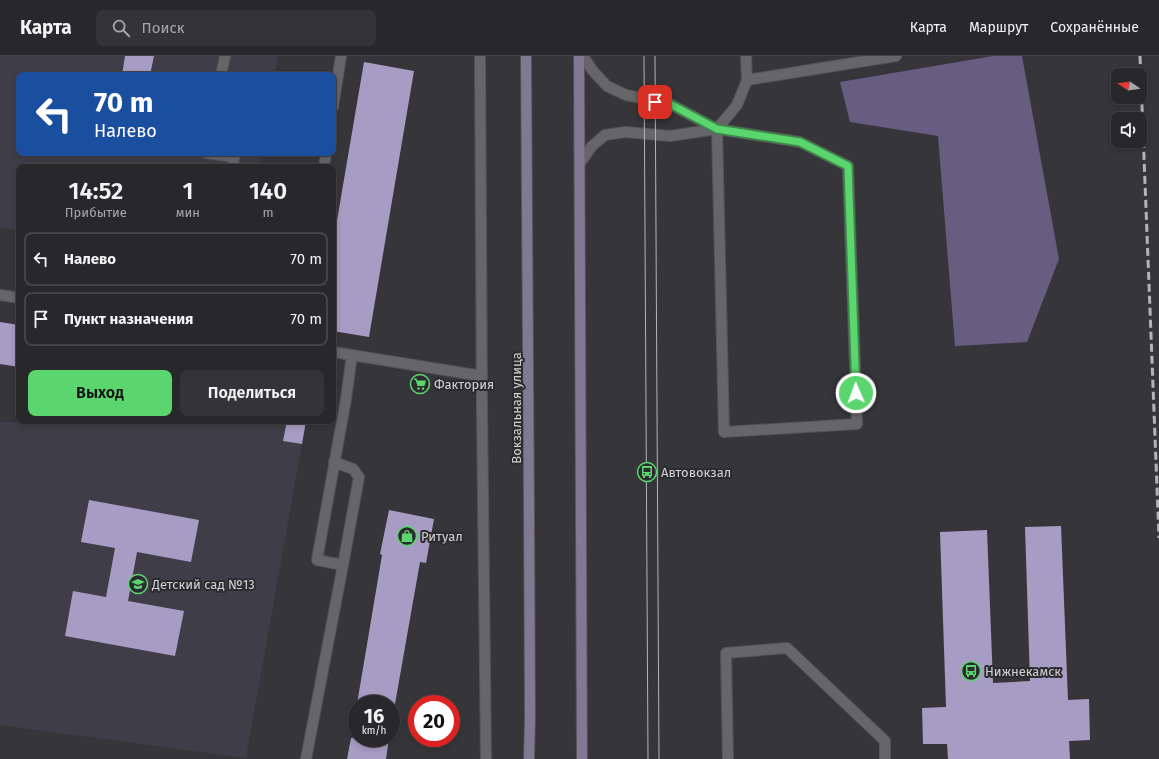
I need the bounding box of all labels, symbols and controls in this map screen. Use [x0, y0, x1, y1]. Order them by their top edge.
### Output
search box [96, 10, 376, 46]
text: Карта [20, 16, 72, 39]
icon: search [110, 17, 132, 39]
text: Поиск [142, 19, 184, 37]
text: Карта [910, 19, 947, 36]
text: Маршрут [969, 19, 1028, 36]
text: Сохранённые [1050, 19, 1139, 36]
north arrow [1111, 68, 1147, 104]
map controls [1111, 68, 1147, 148]
pin [638, 85, 672, 119]
text: 70 m [94, 86, 153, 119]
icon: left [28, 88, 80, 140]
icon: arrive [644, 91, 666, 113]
button: sound [1111, 112, 1147, 148]
text: Налево [94, 120, 157, 142]
text: 14:52 [68, 177, 123, 205]
text: 1 [182, 177, 193, 205]
text: 140 [249, 177, 287, 205]
text: Прибытие [65, 205, 127, 220]
text: мин [176, 205, 200, 220]
text: m [262, 205, 274, 220]
icon: left [30, 248, 52, 270]
text: Налево [64, 250, 116, 268]
text: 70 m [290, 250, 322, 268]
icon: arrive [30, 308, 52, 330]
text: Пункт назначения [64, 310, 193, 328]
text: 70 m [290, 310, 322, 328]
street label: Вокзальная улица [509, 352, 524, 464]
button: Выход [28, 370, 172, 416]
button: Поделиться [180, 370, 324, 416]
position arrow [835, 372, 877, 414]
supermarket icon: Фактория [409, 373, 431, 395]
place label: Фактория [434, 377, 494, 392]
bus stop icon: Автовокзал [636, 461, 658, 483]
place label: Автовокзал [661, 465, 731, 480]
shop icon: Ритуал [396, 525, 418, 547]
place label: Ритуал [421, 529, 463, 544]
school or university icon: Детский сад №13 [127, 573, 149, 595]
place label: Детский сад №13 [151, 577, 255, 592]
bus stop icon: Нижнекамск [960, 660, 982, 682]
place label: Нижнекамск [985, 664, 1061, 679]
speed limit sign: 20 [408, 695, 460, 747]
text: 16 [364, 704, 384, 728]
text: km/h [362, 725, 386, 737]

